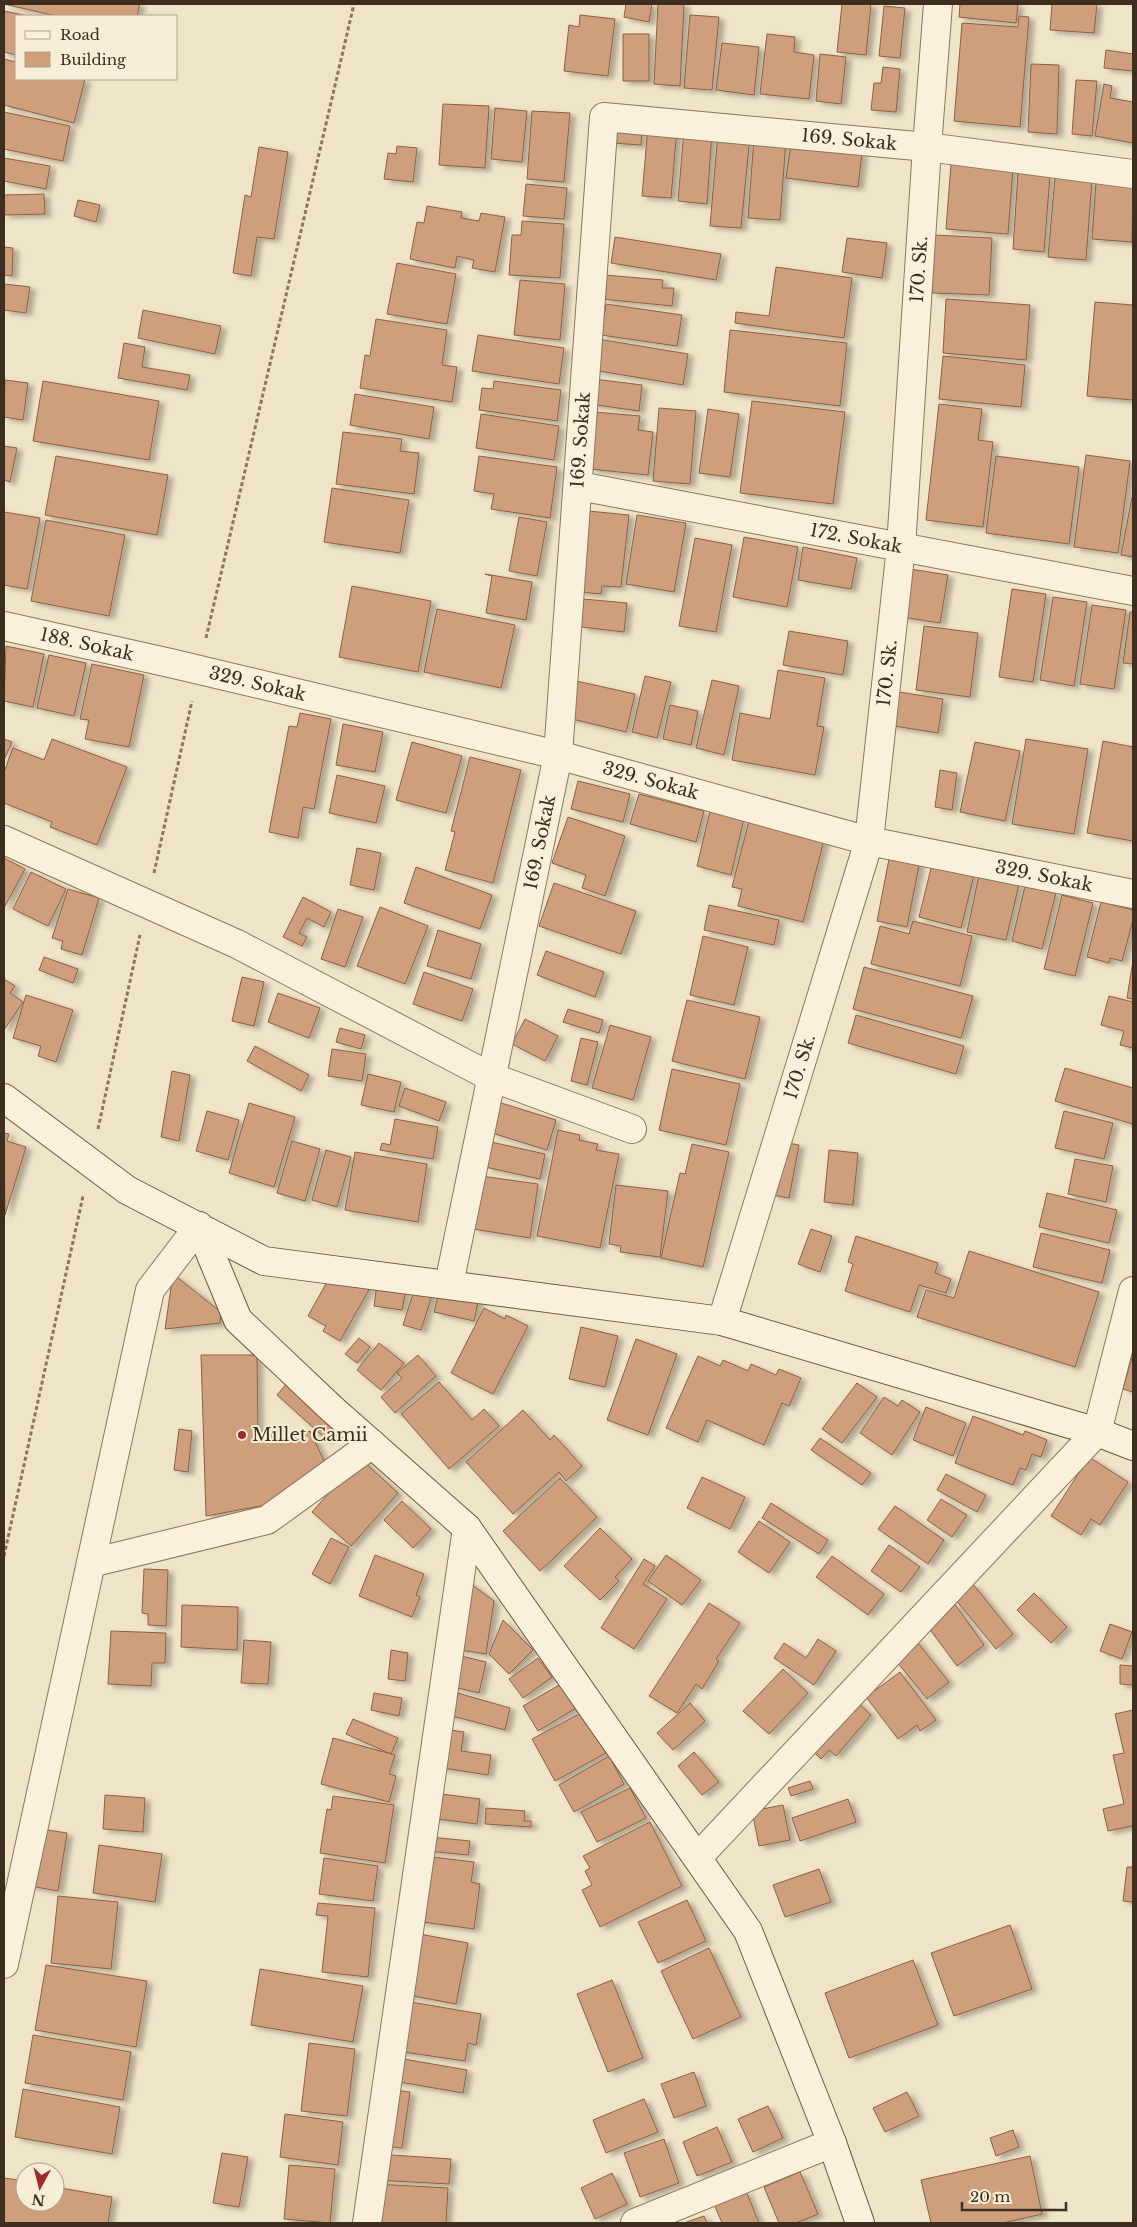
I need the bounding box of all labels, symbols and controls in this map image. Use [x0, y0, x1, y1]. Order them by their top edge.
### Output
legend [15, 15, 178, 80]
text: Road [60, 25, 100, 44]
text: Building [60, 50, 127, 69]
street label: 169. Sokak [800, 124, 898, 155]
street label: 170. Sk. [906, 235, 932, 303]
street label: 169. Sokak [566, 391, 595, 489]
street label: 172. Sokak [808, 519, 904, 558]
street label: 188. Sokak [38, 623, 136, 666]
street label: 170. Sk. [873, 638, 902, 707]
street label: 329. Sokak [207, 662, 308, 706]
street label: 329. Sokak [600, 757, 701, 804]
street label: 169. Sokak [520, 793, 561, 892]
street label: 329. Sokak [993, 856, 1095, 897]
street label: 170. Sk. [780, 1031, 820, 1102]
place label: Millet Camii [252, 1424, 368, 1446]
marker: Millet Camii [236, 1429, 248, 1441]
north arrow [15, 2162, 65, 2212]
scale bar [962, 2180, 1066, 2212]
text: 20 m [970, 2187, 1010, 2206]
text: N [31, 2190, 46, 2210]

